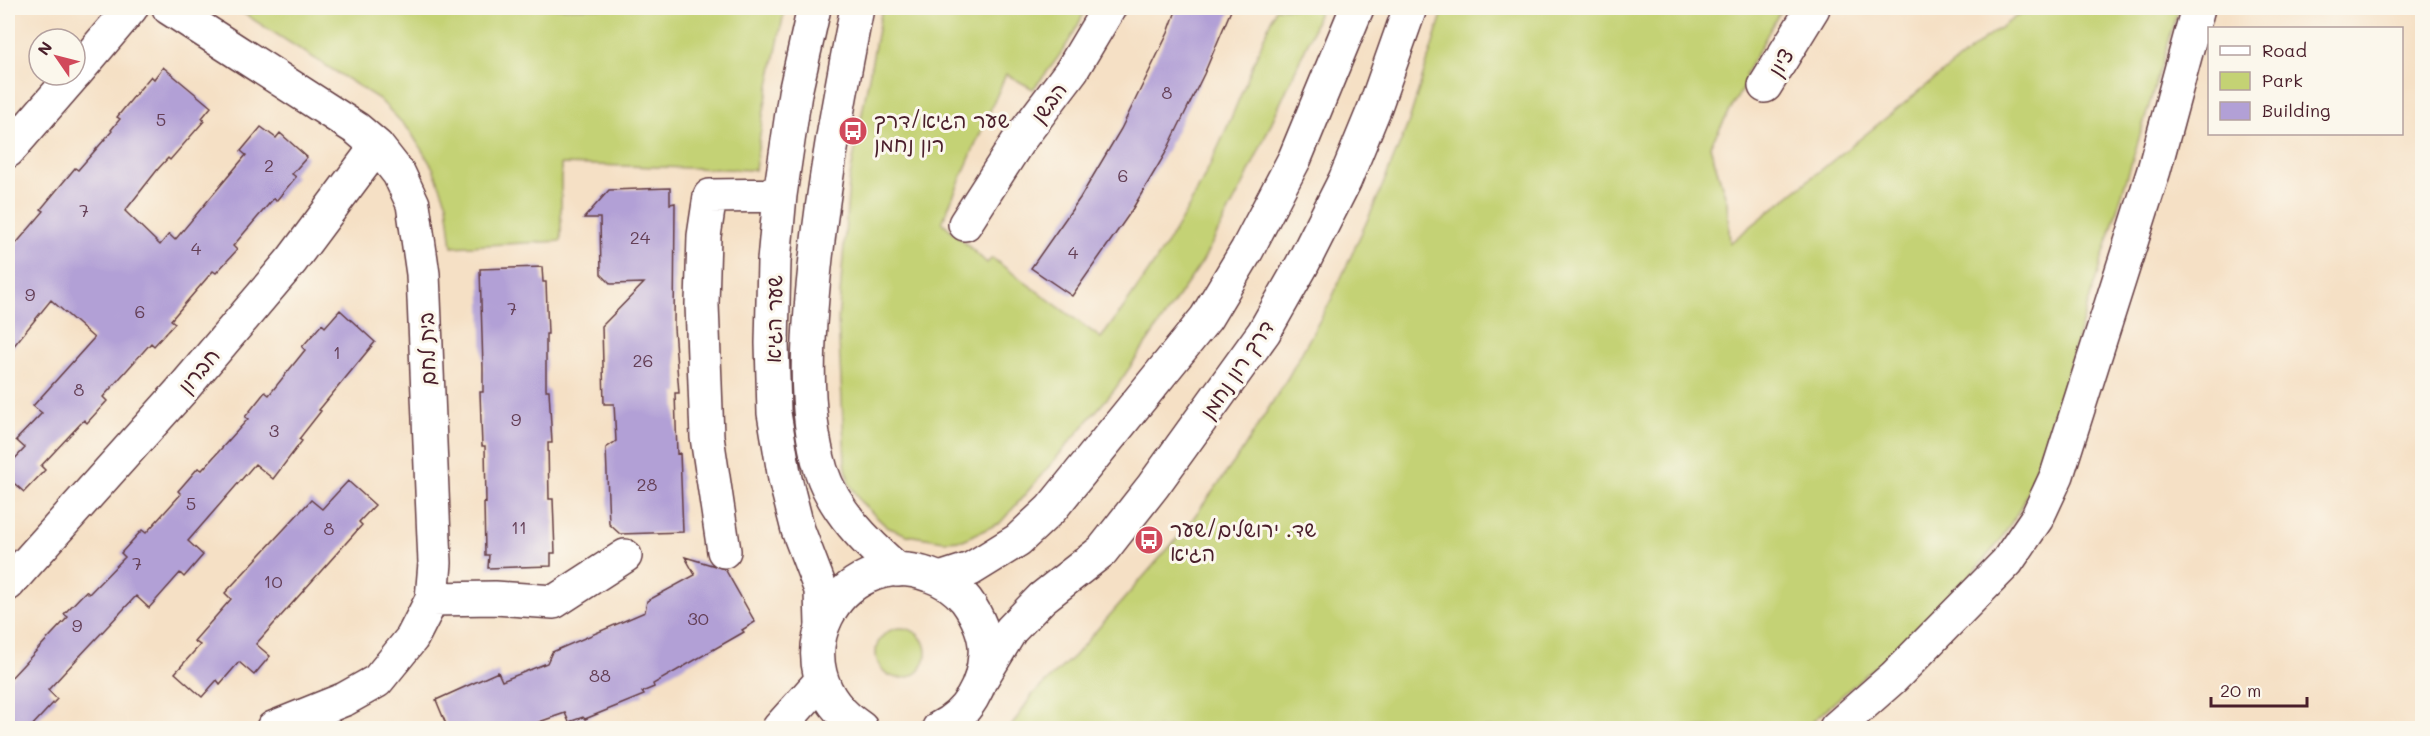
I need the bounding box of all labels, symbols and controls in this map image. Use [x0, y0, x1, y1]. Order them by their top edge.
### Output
north arrow [27, 27, 87, 87]
legend [2208, 27, 2403, 135]
text: N [32, 37, 56, 59]
text: Road [2262, 38, 2307, 62]
street label: ציון [1761, 43, 1800, 81]
text: Park [2262, 68, 2303, 92]
street label: הבשן [1024, 76, 1073, 128]
house number: 8 [1162, 80, 1173, 104]
text: Building [2262, 98, 2330, 122]
place label: שער הגיא/דרך רון נחמן [874, 106, 1010, 158]
house number: 5 [156, 107, 166, 131]
bus stop icon: שער הגיא/דרך רון נחמן [837, 115, 869, 147]
house number: 2 [264, 153, 274, 177]
house number: 6 [1118, 163, 1128, 187]
house number: 7 [79, 198, 89, 222]
house number: 24 [630, 225, 651, 249]
house number: 4 [191, 236, 202, 260]
house number: 4 [1068, 240, 1079, 264]
street label: שער הגיא [759, 275, 787, 363]
house number: 9 [25, 282, 36, 306]
house number: 7 [507, 296, 517, 320]
house number: 6 [135, 299, 145, 323]
street label: בית לחם [411, 312, 441, 386]
street label: דרך רון נחמן [1193, 314, 1280, 424]
house number: 1 [333, 340, 341, 364]
street label: חברון [171, 342, 225, 399]
house number: 26 [633, 348, 653, 372]
house number: 8 [74, 377, 85, 401]
house number: 9 [511, 407, 522, 431]
house number: 3 [269, 418, 279, 442]
house number: 28 [637, 472, 658, 496]
house number: 5 [186, 491, 196, 515]
house number: 11 [511, 515, 527, 539]
place label: שד. ירושלים/שער הגיא [1170, 515, 1316, 566]
house number: 8 [324, 516, 335, 540]
bus stop icon: שד. ירושלים/שער הגיא [1133, 524, 1165, 556]
house number: 7 [132, 551, 142, 575]
house number: 10 [263, 569, 283, 593]
house number: 30 [687, 606, 709, 630]
house number: 9 [72, 613, 83, 637]
house number: 88 [589, 663, 611, 687]
scale bar [2211, 670, 2307, 708]
text: 20 m [2220, 678, 2261, 702]

